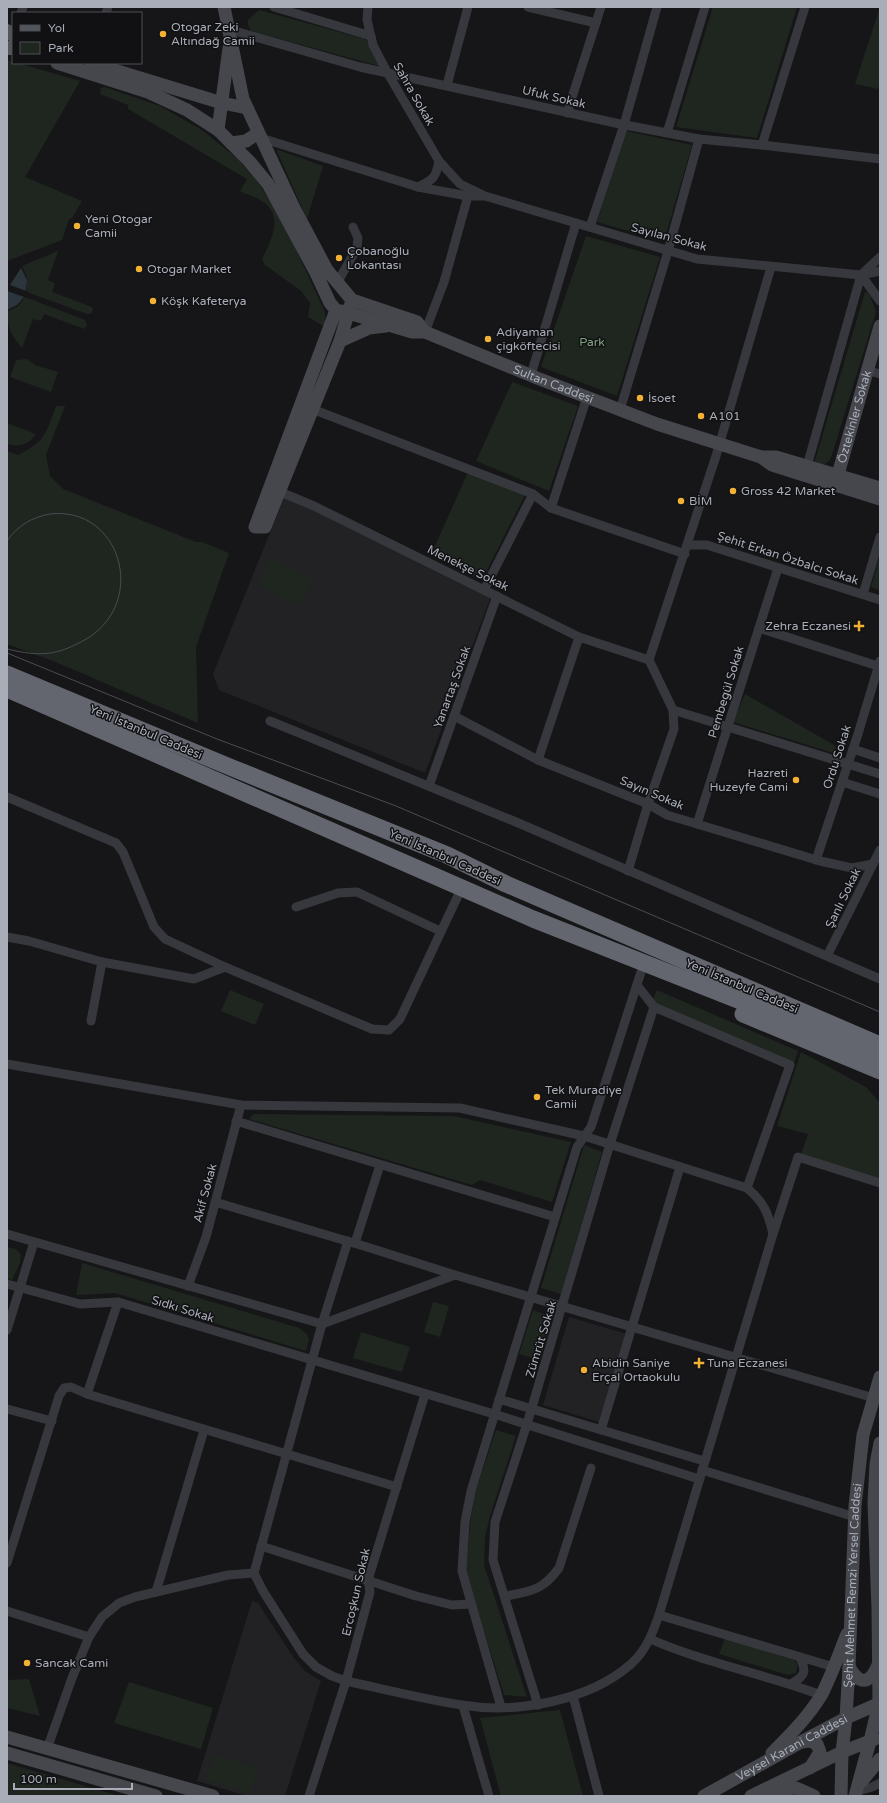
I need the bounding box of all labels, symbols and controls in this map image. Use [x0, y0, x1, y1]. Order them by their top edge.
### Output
legend [12, 12, 142, 64]
place label: Otogar Zeki Altındağ Camii [171, 20, 255, 48]
text: Yol [48, 21, 65, 35]
marker: Otogar Zeki Altındağ Camii [158, 29, 168, 39]
text: Park [48, 41, 74, 55]
street label: Sahra Sokak [390, 60, 438, 128]
street label: Ufuk Sokak [521, 83, 588, 111]
place label: Yeni Otogar Camii [85, 212, 153, 240]
street label: Sayılan Sokak [630, 220, 709, 254]
marker: Yeni Otogar Camii [72, 221, 82, 231]
place label: Çobanoğlu Lokantası [347, 244, 409, 272]
marker: Çobanoğlu Lokantası [334, 253, 344, 263]
place label: Otogar Market [147, 262, 232, 276]
marker: Otogar Market [134, 264, 144, 274]
place label: Köşk Kafeterya [161, 294, 246, 308]
marker: Köşk Kafeterya [148, 296, 158, 306]
place label: Adiyaman çigköftecisi [496, 325, 561, 353]
marker: Adiyaman çigköftecisi [483, 334, 493, 344]
park label: Park [579, 335, 605, 349]
street label: Sultan Caddesi [511, 362, 596, 406]
street label: Öztekinler Sokak [835, 368, 874, 465]
place label: İsoet [648, 391, 676, 405]
marker: İsoet [635, 393, 645, 403]
place label: A101 [709, 409, 741, 423]
marker: A101 [696, 411, 706, 421]
place label: Gross 42 Market [741, 484, 836, 498]
marker: Gross 42 Market [728, 486, 738, 496]
place label: BİM [689, 494, 712, 508]
marker: BİM [676, 496, 686, 506]
street label: Şehit Erkan Özbalcı Sokak [716, 528, 861, 588]
street label: Menekşe Sokak [425, 542, 511, 594]
place label: Zehra Eczanesi [765, 619, 851, 633]
marker: Zehra Eczanesi [854, 621, 864, 631]
street label: Yanartaş Sokak [431, 643, 474, 730]
street label: Pembegül Sokak [705, 644, 747, 740]
street label: Yeni İstanbul Caddesi [87, 702, 205, 762]
street label: Ordu Sokak [820, 723, 854, 791]
place label: Hazreti Huzeyfe Cami [709, 766, 788, 794]
street label: Sayın Sokak [618, 773, 687, 813]
marker: Hazreti Huzeyfe Cami [791, 775, 801, 785]
street label: Yeni İstanbul Caddesi [387, 826, 503, 888]
street label: Şanlı Sokak [822, 865, 864, 930]
street label: Yeni İstanbul Caddesi [683, 956, 801, 1016]
place label: Tek Muradiye Camii [545, 1083, 622, 1111]
marker: Tek Muradiye Camii [532, 1092, 542, 1102]
street label: Akif Sokak [190, 1162, 220, 1224]
street label: Sıdkı Sokak [150, 1293, 217, 1325]
street label: Zümrüt Sokak [523, 1298, 560, 1379]
place label: Abidin Saniye Erçal Ortaokulu [592, 1356, 680, 1384]
place label: Tuna Eczanesi [707, 1356, 788, 1370]
marker: Tuna Eczanesi [694, 1358, 704, 1368]
marker: Abidin Saniye Erçal Ortaokulu [579, 1365, 589, 1375]
street label: Şehit Mehmet Remzi Yersel Caddesi [841, 1483, 865, 1688]
street label: Ercoşkun Sokak [339, 1546, 373, 1637]
place label: Sancak Cami [35, 1656, 108, 1670]
marker: Sancak Cami [22, 1658, 32, 1668]
street label: Veysel Karani Caddesi [733, 1712, 850, 1784]
scale bar [14, 1765, 132, 1791]
text: 100 m [20, 1772, 57, 1786]

